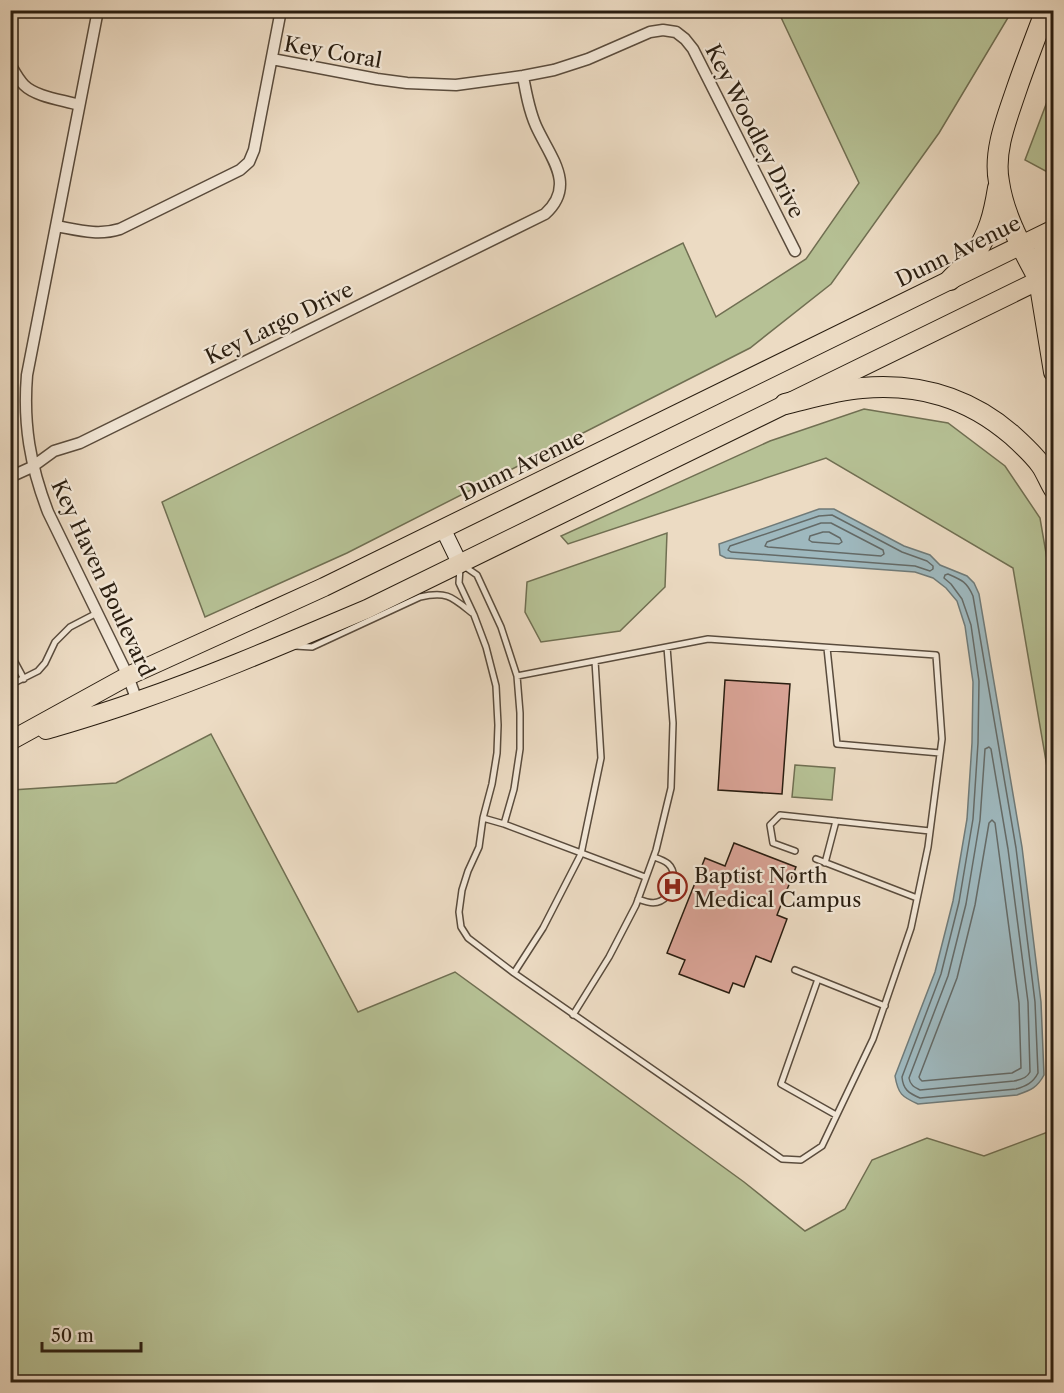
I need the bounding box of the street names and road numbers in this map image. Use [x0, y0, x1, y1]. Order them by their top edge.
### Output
street label: Key Coral [282, 31, 384, 73]
street label: Key Woodley Drive [700, 40, 810, 222]
street label: Dunn Avenue [892, 210, 1024, 292]
street label: Key Largo Drive [201, 276, 357, 370]
street label: Dunn Avenue [456, 424, 588, 506]
street label: Key Haven Boulevard [46, 475, 160, 681]

